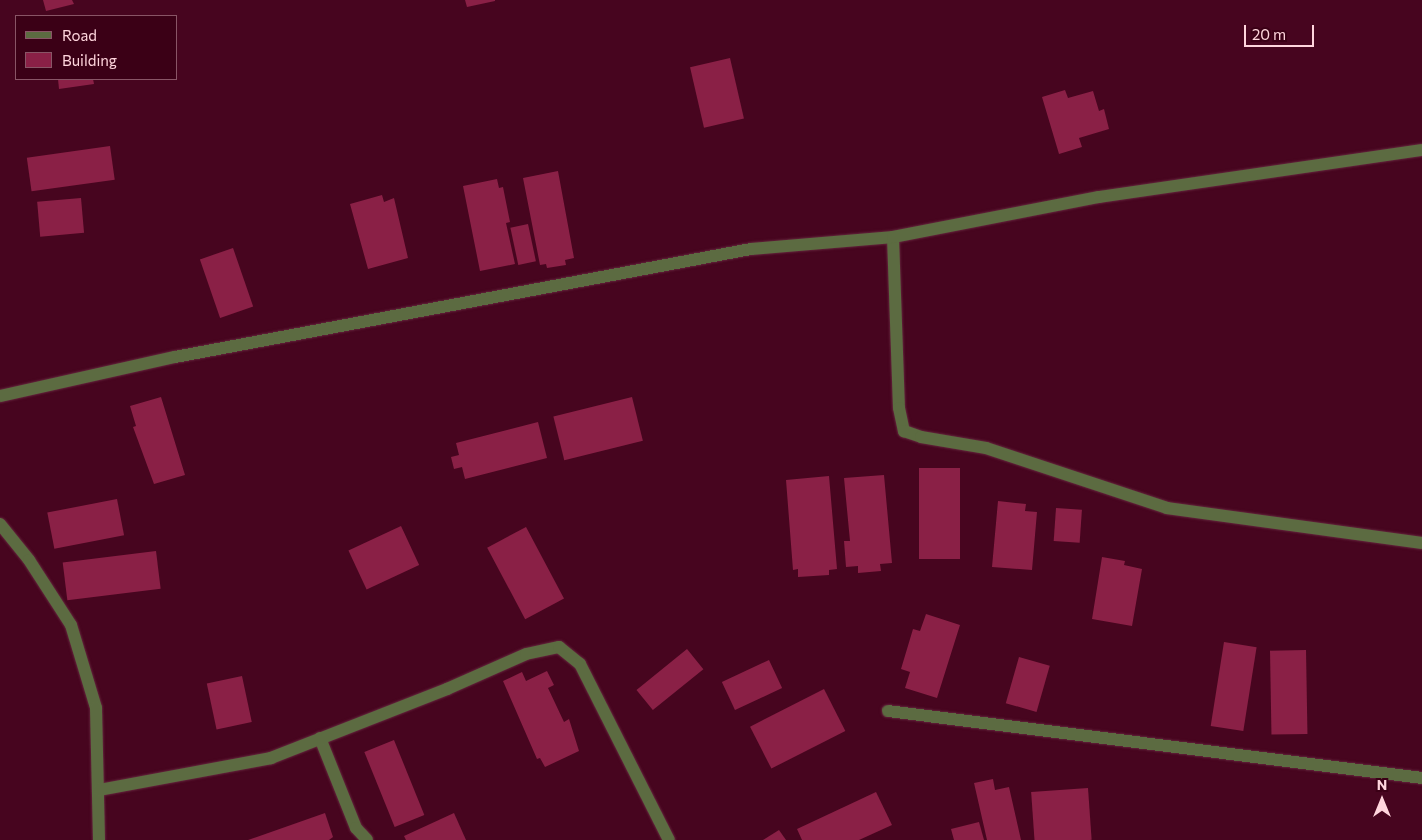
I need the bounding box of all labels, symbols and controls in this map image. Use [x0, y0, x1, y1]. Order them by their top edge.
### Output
legend [15, 15, 178, 80]
scale bar [1247, 15, 1317, 47]
text: 20 m [1252, 25, 1286, 43]
text: Road [62, 26, 97, 44]
text: Building [62, 51, 117, 69]
north arrow [1357, 775, 1407, 825]
text: N [1377, 776, 1387, 793]

